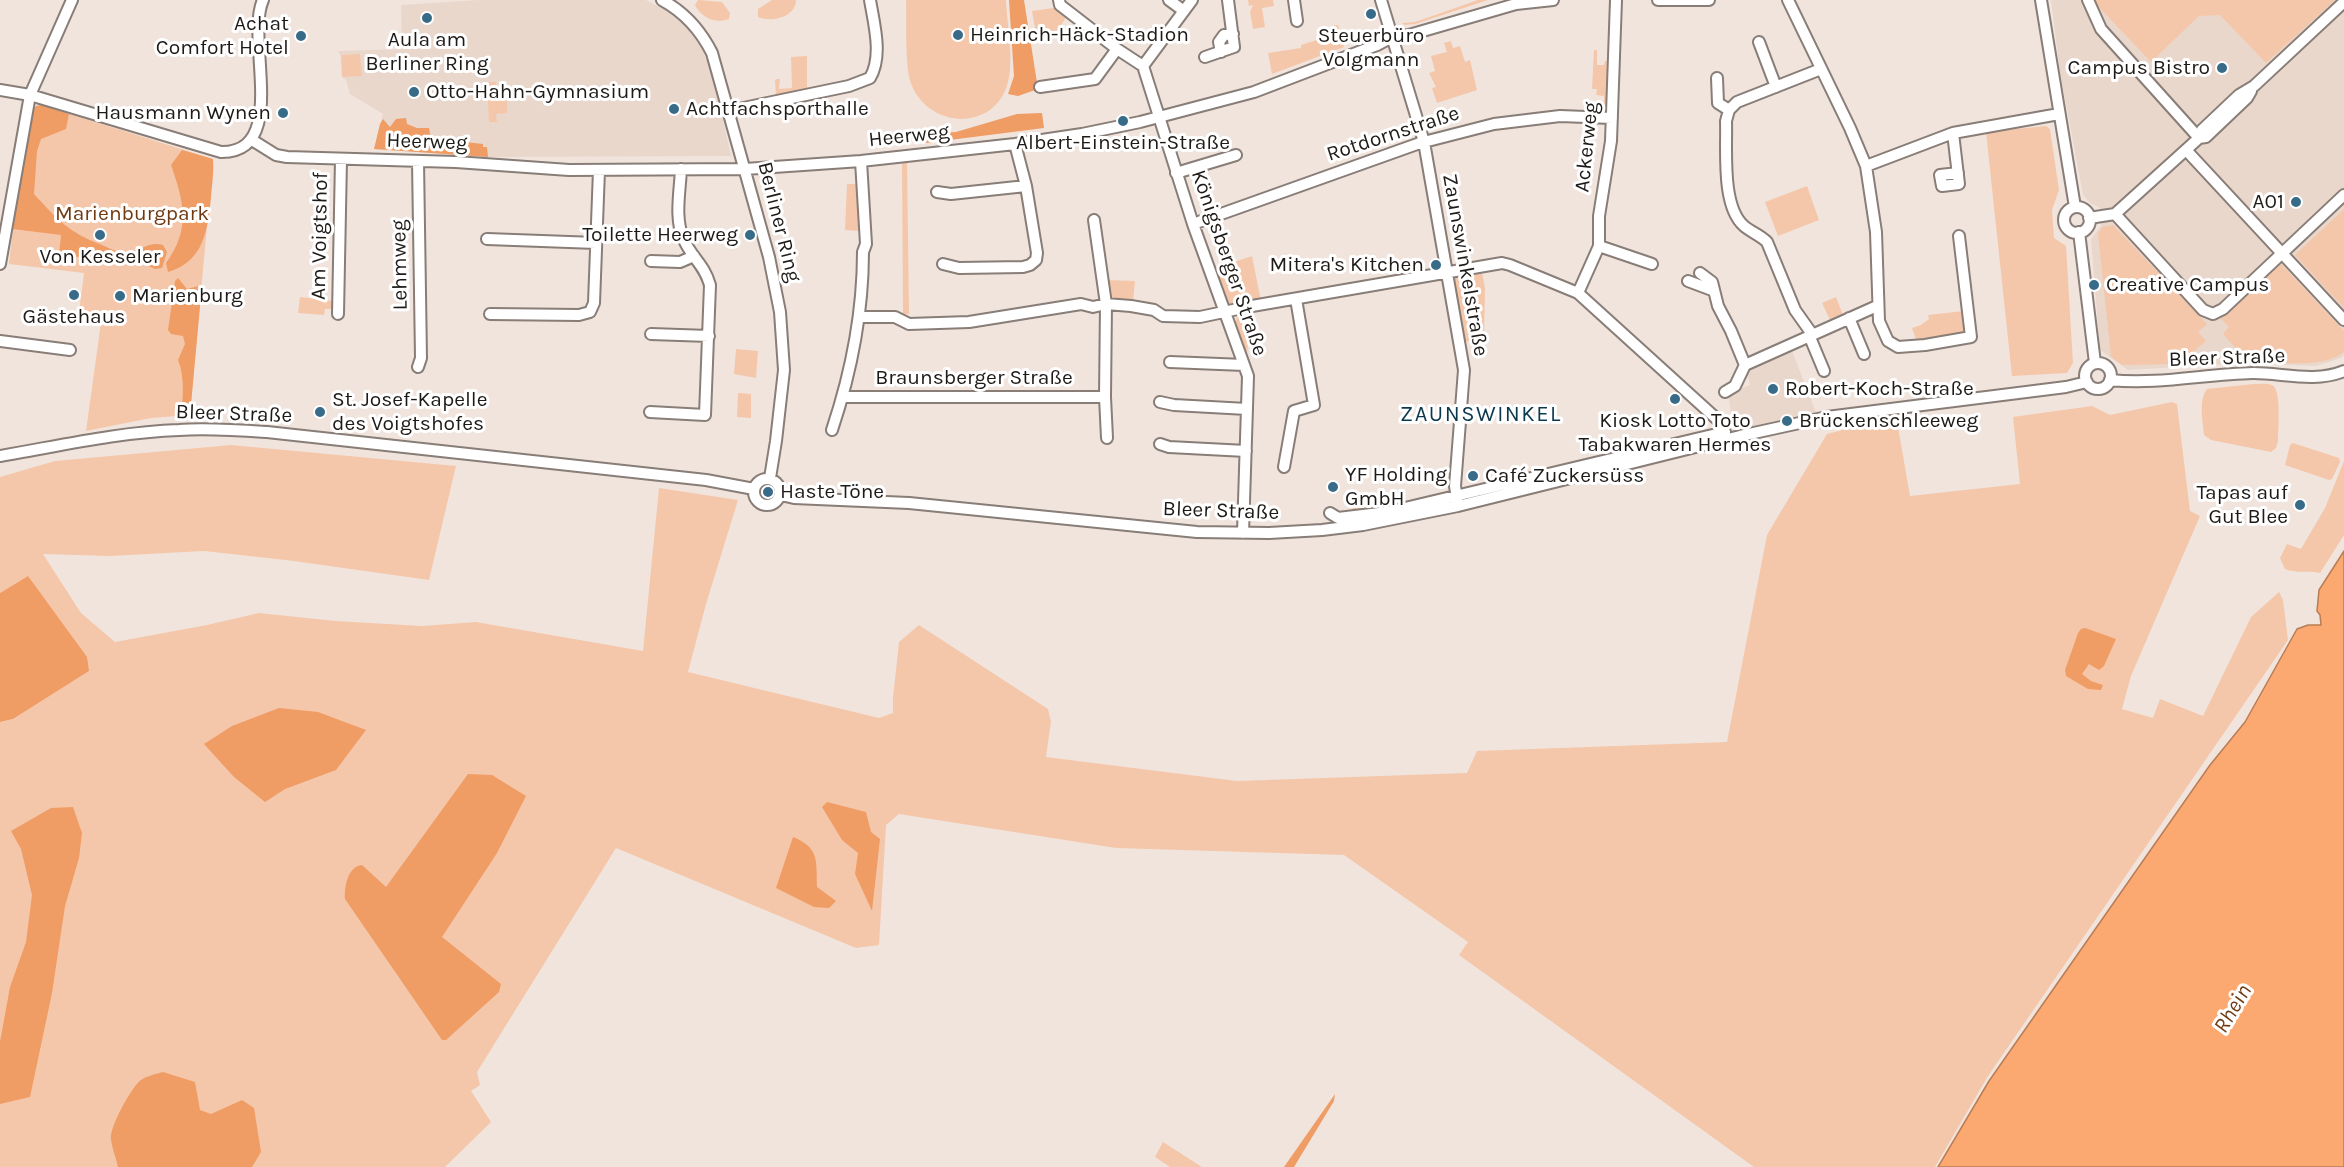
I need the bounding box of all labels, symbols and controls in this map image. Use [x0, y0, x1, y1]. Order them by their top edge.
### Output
marker: Steuerbüro Volgmann [1364, 7, 1378, 21]
place label: Achat Comfort Hotel [156, 11, 289, 61]
marker: Aula am Berliner Ring [420, 11, 434, 25]
place label: Heinrich-Häck-Stadion [970, 22, 1189, 48]
place label: Steuerbüro Volgmann [1318, 23, 1424, 73]
place label: Aula am Berliner Ring [365, 27, 489, 77]
marker: Heinrich-Häck-Stadion [951, 28, 965, 42]
marker: Achat Comfort Hotel [294, 29, 308, 43]
place label: Campus Bistro [2068, 55, 2210, 81]
marker: Campus Bistro [2215, 61, 2229, 75]
place label: Otto-Hahn-Gymnasium [426, 79, 649, 105]
marker: Otto-Hahn-Gymnasium [407, 85, 421, 99]
place label: Achtfachsporthalle [686, 96, 869, 122]
place label: Hausmann Wynen [95, 100, 271, 126]
street label: Ackerweg [1570, 100, 1604, 194]
street label: Rotdornstraße [1323, 101, 1463, 167]
marker: Achtfachsporthalle [667, 102, 681, 116]
marker: Hausmann Wynen [276, 106, 290, 120]
marker: Albert-Einstein-Straße [1116, 114, 1130, 128]
street label: Heerweg [867, 119, 951, 153]
street label: Heerweg [386, 128, 468, 156]
place label: Albert-Einstein-Straße [1016, 130, 1230, 156]
street label: Berliner Ring [752, 159, 806, 285]
street label: Königsberger Straße [1185, 167, 1273, 359]
street label: Am Voigtshof [306, 172, 334, 300]
street label: Zaunswinkelstraße [1437, 172, 1493, 358]
place label: A01 [2253, 189, 2284, 215]
marker: A01 [2289, 195, 2303, 209]
park label: Marienburgpark [55, 201, 209, 227]
street label: Lehmweg [387, 219, 413, 311]
place label: Toilette Heerweg [582, 222, 738, 248]
marker: Von Kesseler [93, 228, 107, 242]
marker: Toilette Heerweg [743, 228, 757, 242]
place label: Von Kesseler [40, 244, 160, 270]
place label: Mitera's Kitchen [1269, 252, 1424, 278]
marker: Mitera's Kitchen [1429, 258, 1443, 272]
place label: Creative Campus [2106, 272, 2269, 298]
marker: Creative Campus [2087, 278, 2101, 292]
place label: Marienburg [132, 283, 243, 309]
marker: Gästehaus [67, 288, 81, 302]
marker: Marienburg [113, 289, 127, 303]
place label: Gästehaus [23, 304, 125, 330]
street label: Bleer Straße [2168, 343, 2286, 373]
street label: Braunsberger Straße [875, 365, 1073, 391]
place label: Robert-Koch-Straße [1785, 376, 1974, 402]
marker: Robert-Koch-Straße [1766, 382, 1780, 396]
place label: St. Josef-Kapelle des Voigtshofes [332, 387, 488, 437]
marker: Kiosk Lotto Toto Tabakwaren Hermes [1668, 392, 1682, 406]
street label: Bleer Straße [175, 399, 293, 429]
district label: ZAUNSWINKEL [1400, 402, 1562, 428]
marker: St. Josef-Kapelle des Voigtshofes [313, 405, 327, 419]
place label: Kiosk Lotto Toto Tabakwaren Hermes [1579, 408, 1771, 458]
place label: Brückenschleeweg [1799, 408, 1978, 434]
marker: Brückenschleeweg [1780, 414, 1794, 428]
place label: YF Holding GmbH [1345, 462, 1447, 512]
place label: Café Zuckersüss [1485, 463, 1644, 489]
marker: Café Zuckersüss [1466, 469, 1480, 483]
place label: Haste Töne [780, 479, 884, 505]
marker: YF Holding GmbH [1326, 480, 1340, 494]
place label: Tapas auf Gut Blee [2196, 480, 2288, 530]
marker: Haste Töne [761, 485, 775, 499]
street label: Bleer Straße [1162, 496, 1280, 526]
marker: Tapas auf Gut Blee [2293, 498, 2307, 512]
water label: Rhein [2208, 980, 2258, 1038]

